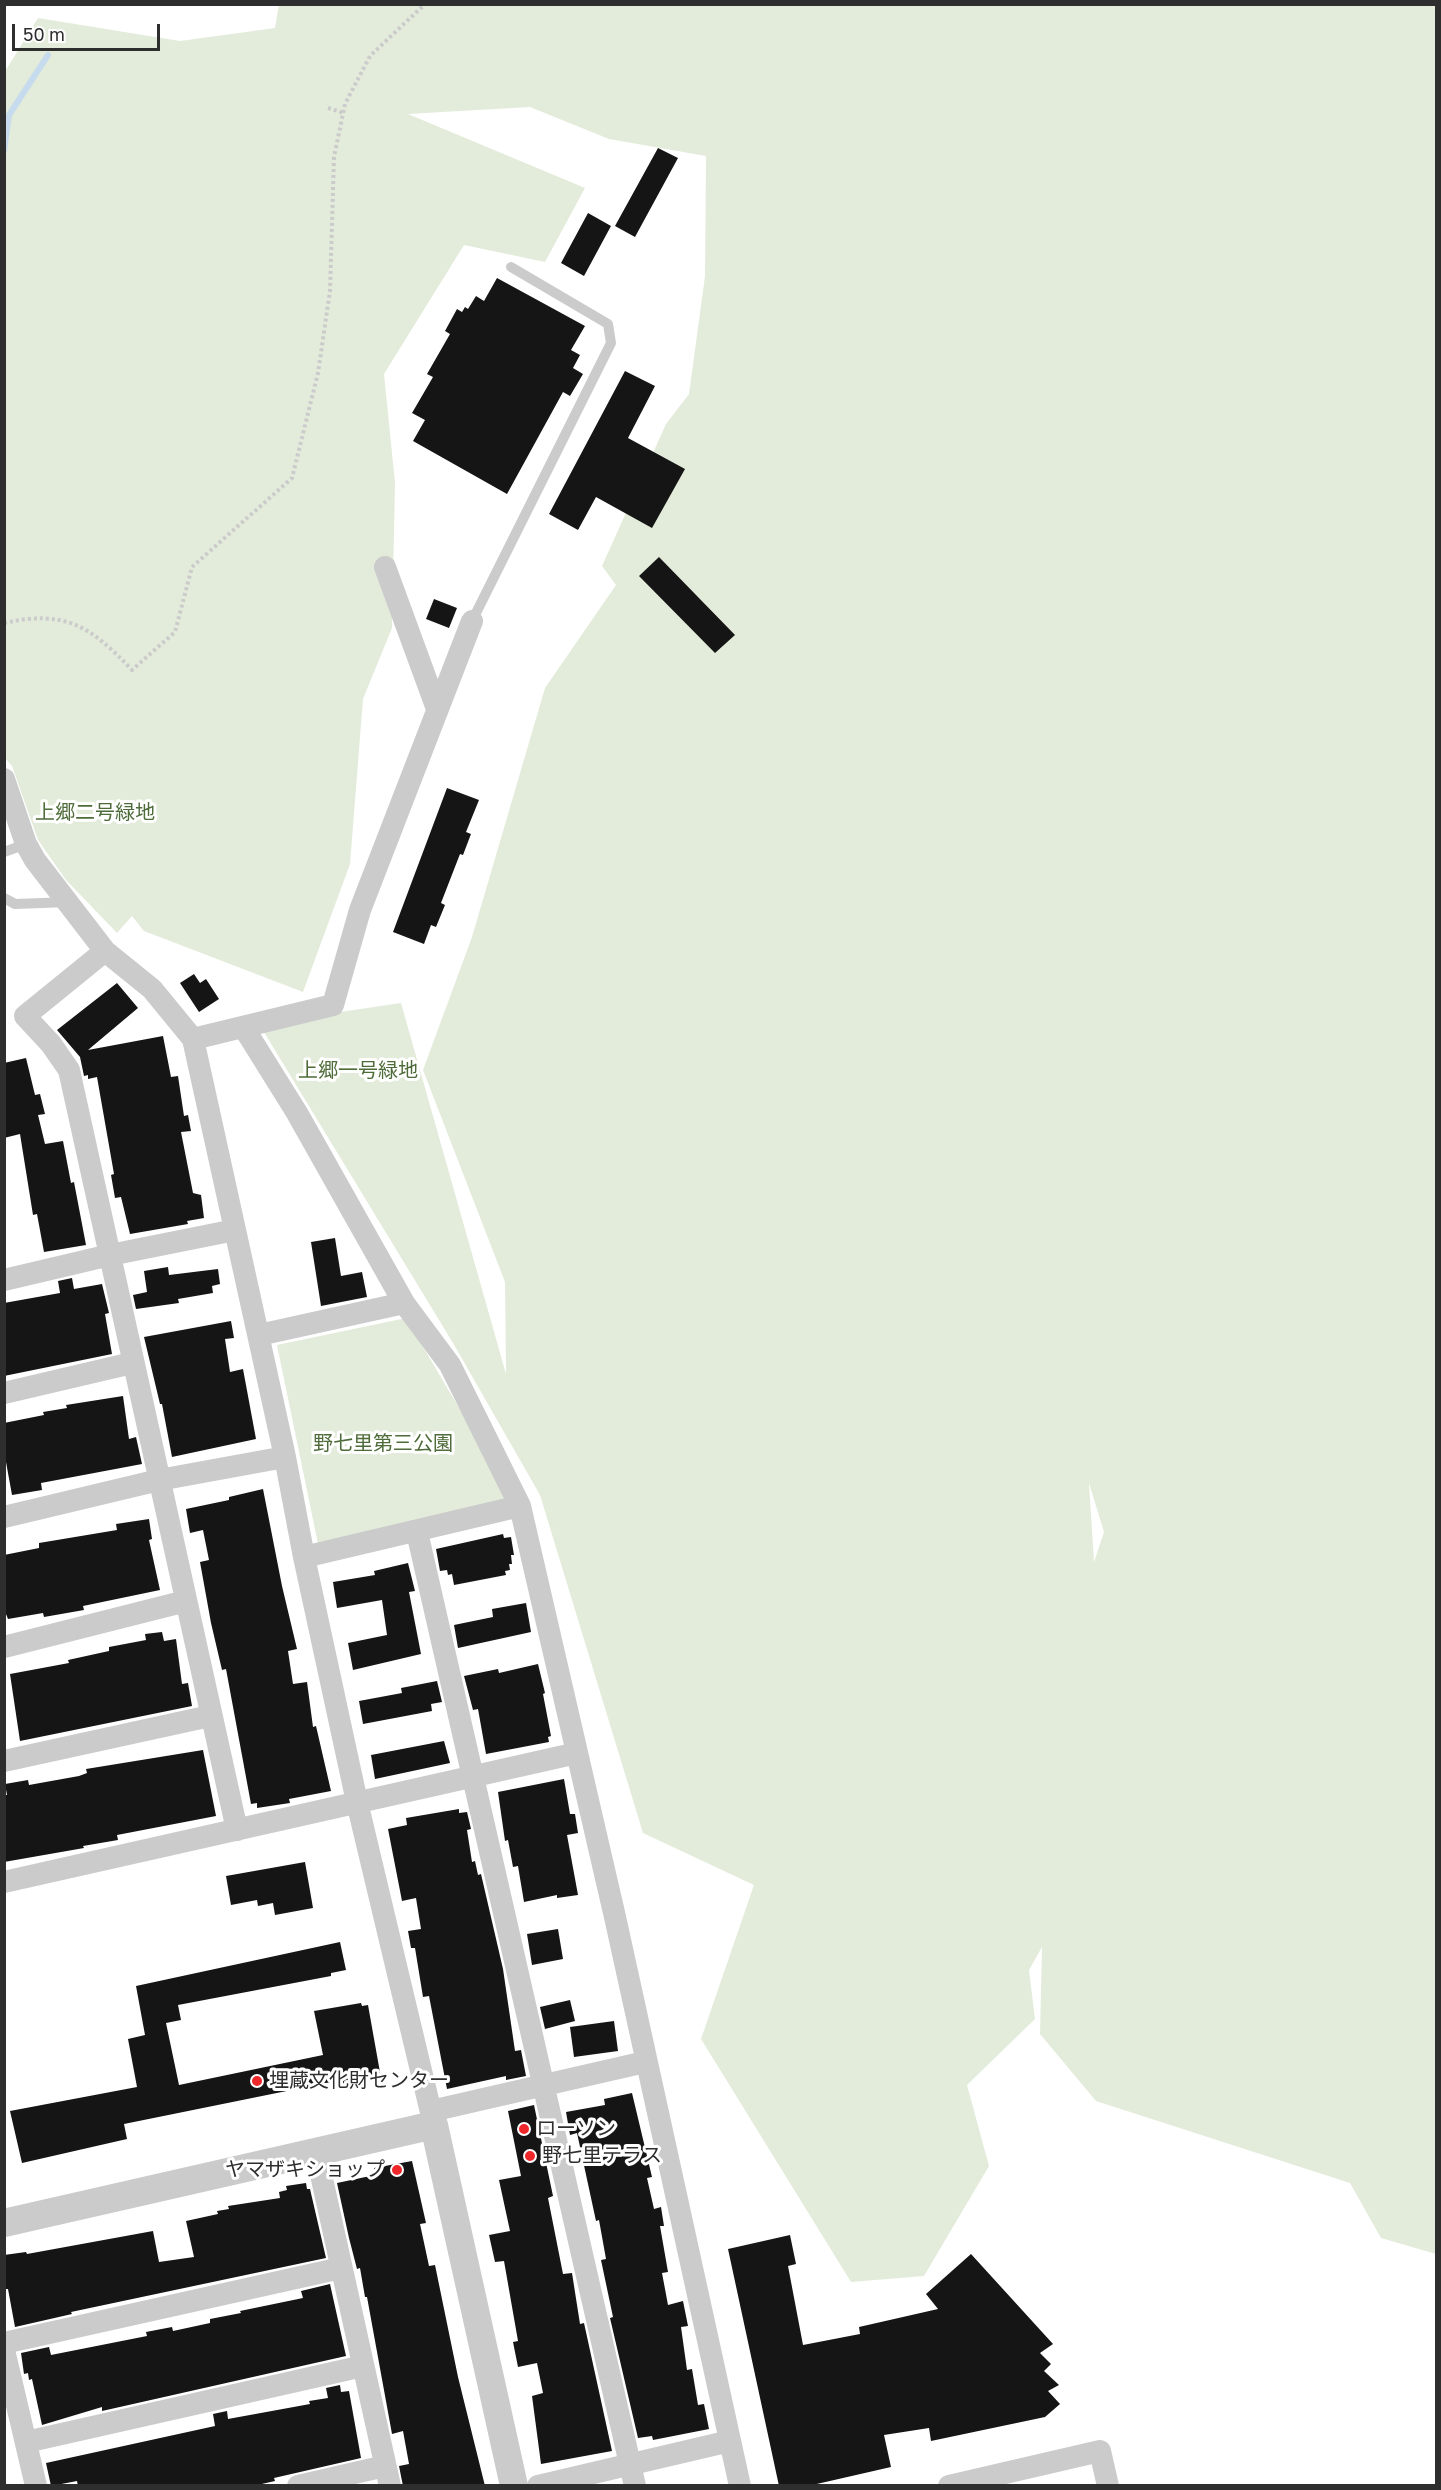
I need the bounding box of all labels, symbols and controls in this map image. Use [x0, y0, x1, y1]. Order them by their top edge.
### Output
scale bar [15, 12, 164, 50]
text: 50 m [23, 23, 65, 45]
park label: 上郷二号緑地 [35, 801, 155, 825]
park label: 上郷一号緑地 [298, 1059, 418, 1083]
park label: 野七里第三公園 [313, 1432, 453, 1456]
place label: 埋蔵文化財センター [269, 2069, 449, 2093]
marker: 埋蔵文化財センター [250, 2074, 264, 2088]
place label: ローソン [536, 2117, 616, 2141]
marker: ローソン [517, 2122, 531, 2136]
place label: 野七里テラス [542, 2144, 662, 2168]
marker: 野七里テラス [523, 2149, 537, 2163]
place label: ヤマザキショップ [225, 2158, 385, 2182]
marker: ヤマザキショップ [390, 2163, 404, 2177]

